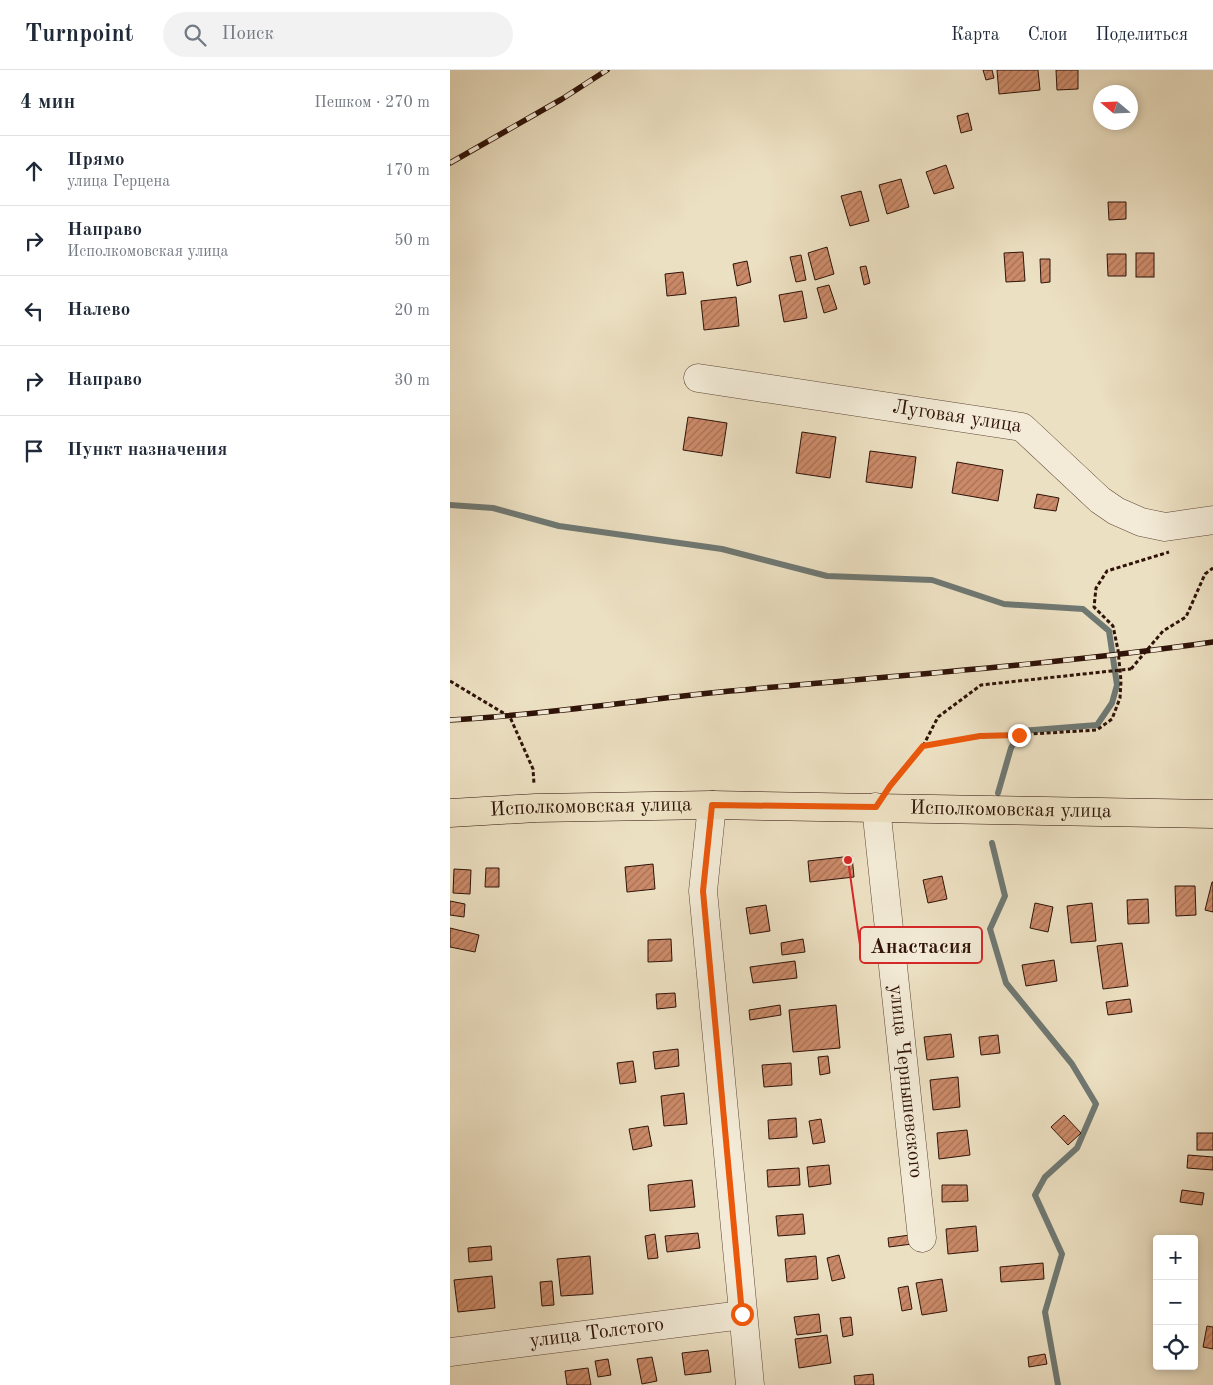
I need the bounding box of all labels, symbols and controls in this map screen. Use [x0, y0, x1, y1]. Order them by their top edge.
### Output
search box [163, 12, 513, 57]
icon: search [181, 21, 209, 49]
text: Turnpoint [25, 23, 133, 47]
text: Поиск [221, 25, 274, 44]
text: Карта [951, 26, 1000, 44]
text: Слои [1028, 26, 1067, 44]
text: Поделиться [1095, 26, 1188, 44]
north arrow [1093, 85, 1138, 130]
text: 4 мин [20, 92, 75, 113]
text: Пешком · 270 m [314, 95, 430, 111]
text: Прямо [67, 151, 125, 170]
icon: ahead [20, 157, 48, 185]
text: 170 m [385, 163, 430, 179]
text: улица Герцена [67, 174, 170, 190]
text: Направо [67, 221, 142, 240]
icon: right [20, 227, 48, 255]
text: 50 m [394, 233, 430, 249]
text: Исполкомовская улица [67, 244, 229, 260]
icon: left [20, 297, 48, 325]
text: Налево [67, 301, 130, 320]
text: 20 m [394, 303, 430, 319]
icon: right [20, 367, 48, 395]
text: Направо [67, 371, 142, 390]
text: 30 m [394, 373, 430, 389]
street label: Луговая улица [891, 398, 1023, 437]
icon: arrive [20, 437, 48, 465]
text: Пункт назначения [67, 441, 227, 460]
route end [1008, 724, 1031, 747]
street label: Исполкомовская улица [489, 795, 692, 821]
street label: Исполкомовская улица [910, 799, 1112, 822]
callout: Анастасия [860, 927, 982, 963]
text: Анастасия [870, 937, 972, 958]
street label: улица Чернышевского [885, 984, 926, 1179]
map controls [1153, 1235, 1198, 1370]
button: + [1153, 1235, 1198, 1280]
button: − [1153, 1280, 1198, 1325]
route start [731, 1303, 754, 1326]
street label: улица Толстого [528, 1315, 665, 1352]
button: locate [1153, 1325, 1198, 1370]

